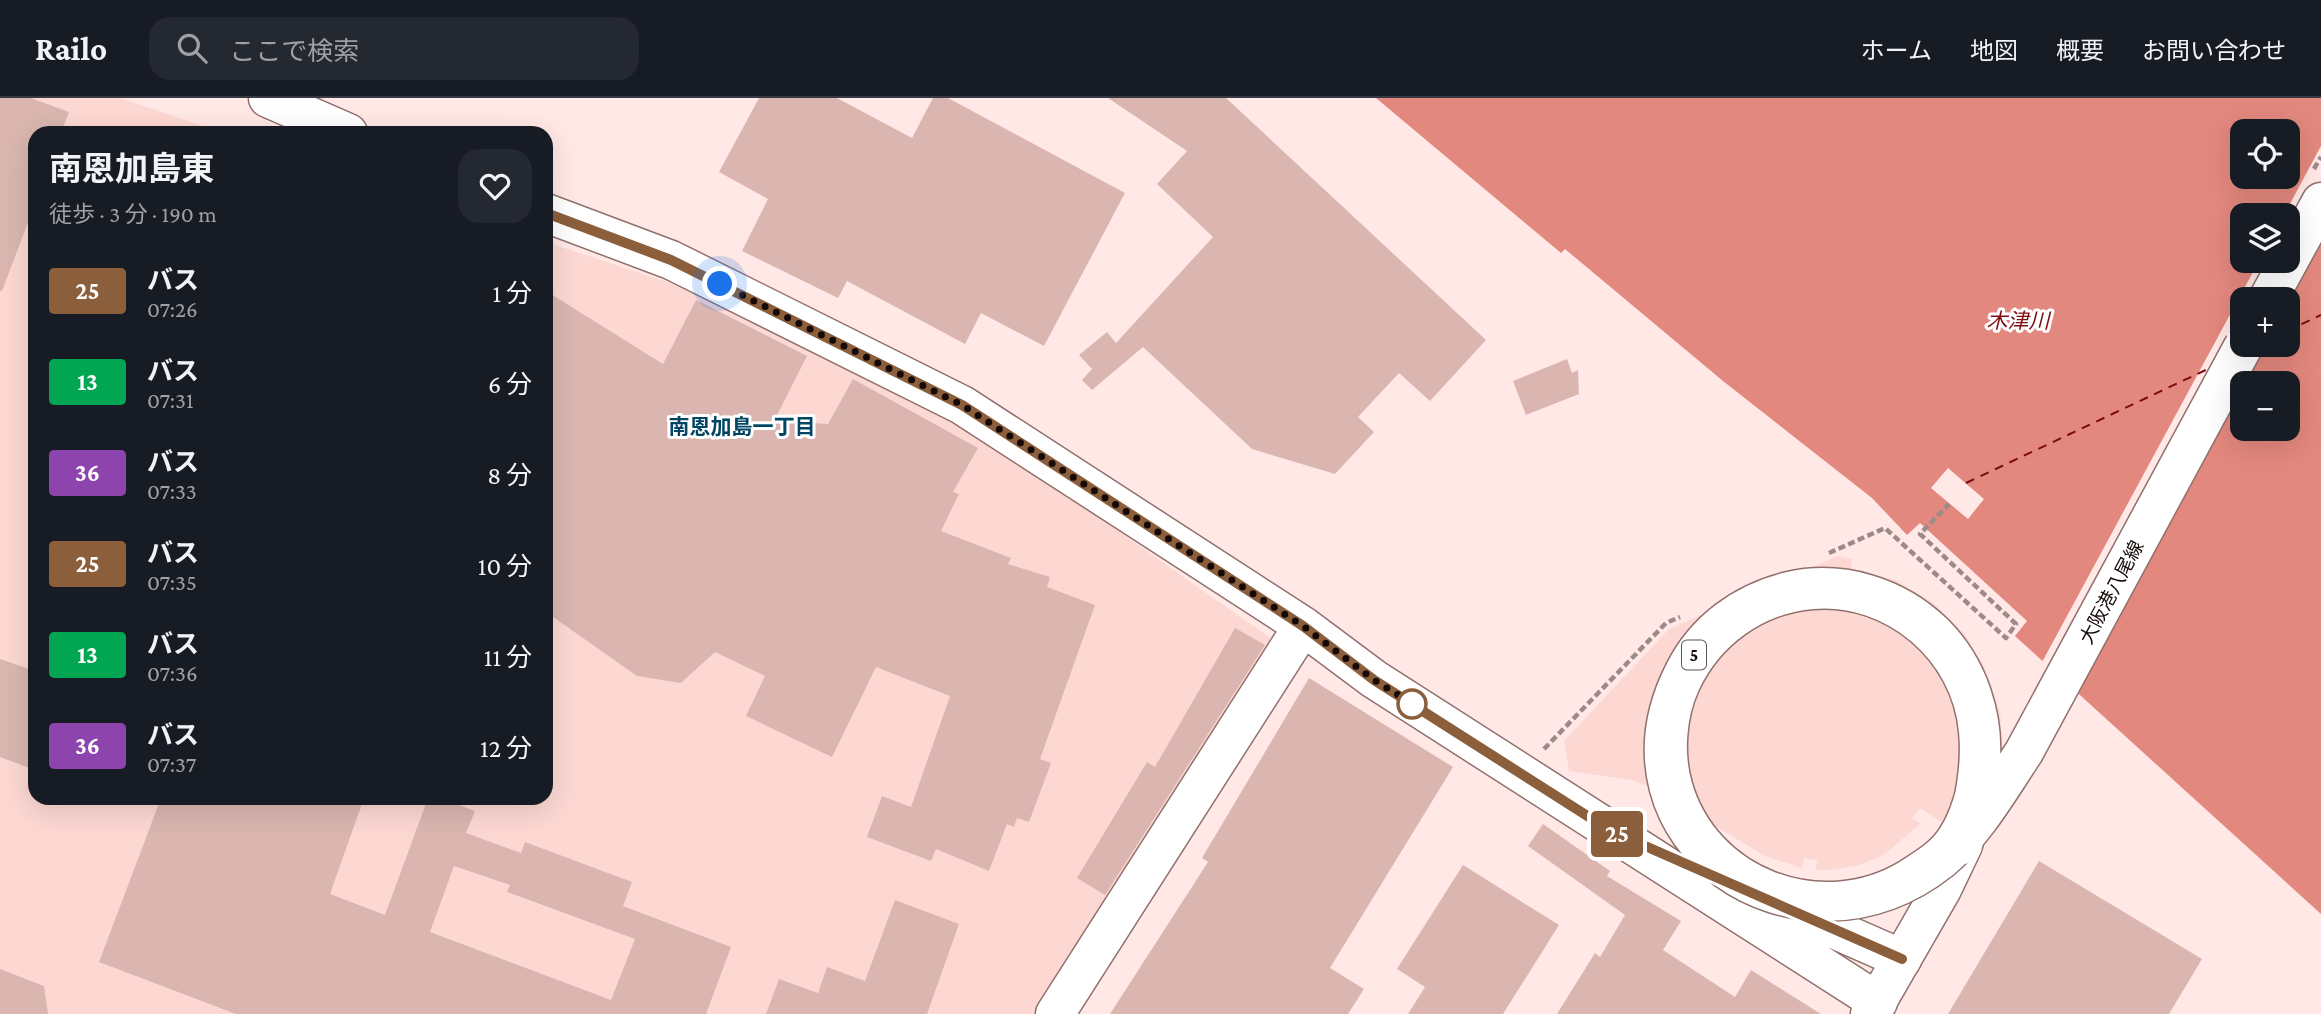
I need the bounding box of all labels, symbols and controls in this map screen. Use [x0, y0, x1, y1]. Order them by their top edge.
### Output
search box [149, 17, 639, 80]
icon: search [173, 29, 211, 67]
text: Railo [35, 30, 107, 67]
text: ここで検索 [229, 37, 359, 66]
text: ホーム [1861, 37, 1932, 64]
text: 地図 [1970, 37, 2018, 64]
text: 概要 [2056, 37, 2104, 64]
text: お問い合わせ [2142, 37, 2286, 64]
map controls [2230, 119, 2300, 441]
button: locate [2230, 119, 2300, 189]
button: heart [458, 149, 532, 223]
text: 南恩加島東 [49, 150, 214, 187]
text: 徒歩 · 3 分 · 190 m [49, 201, 217, 227]
button: layers [2230, 203, 2300, 273]
text: バス [147, 266, 199, 295]
your location [702, 266, 737, 301]
text: 25 [76, 277, 100, 304]
text: 1 分 [492, 279, 532, 308]
button: + [2230, 287, 2300, 357]
text: 07:26 [147, 296, 198, 322]
water label: 木津川 [1987, 309, 2051, 333]
text: バス [147, 357, 199, 386]
text: 13 [77, 368, 98, 395]
text: 6 分 [488, 370, 532, 399]
button: − [2230, 371, 2300, 441]
text: 07:31 [147, 387, 194, 413]
district label: 南恩加島一丁目 [669, 415, 816, 439]
text: バス [147, 448, 199, 477]
text: 36 [75, 459, 100, 486]
text: 8 分 [487, 461, 532, 490]
text: 07:33 [147, 478, 197, 504]
street label: 大阪港八尾線 [2075, 537, 2147, 647]
text: バス [147, 539, 199, 568]
text: 25 [76, 550, 100, 577]
text: 10 分 [478, 552, 532, 581]
text: 07:35 [147, 569, 197, 595]
text: バス [147, 630, 199, 659]
road number: 5 [1682, 640, 1706, 670]
text: 13 [77, 641, 98, 668]
text: 11 分 [484, 643, 532, 672]
text: 07:36 [147, 660, 198, 686]
unlabelled marker [1397, 689, 1427, 719]
text: バス [147, 721, 199, 750]
text: 36 [75, 732, 100, 759]
text: 12 分 [480, 734, 532, 763]
text: 07:37 [147, 751, 196, 777]
line badge: 25 [1586, 811, 1648, 857]
text: 25 [1605, 820, 1629, 847]

